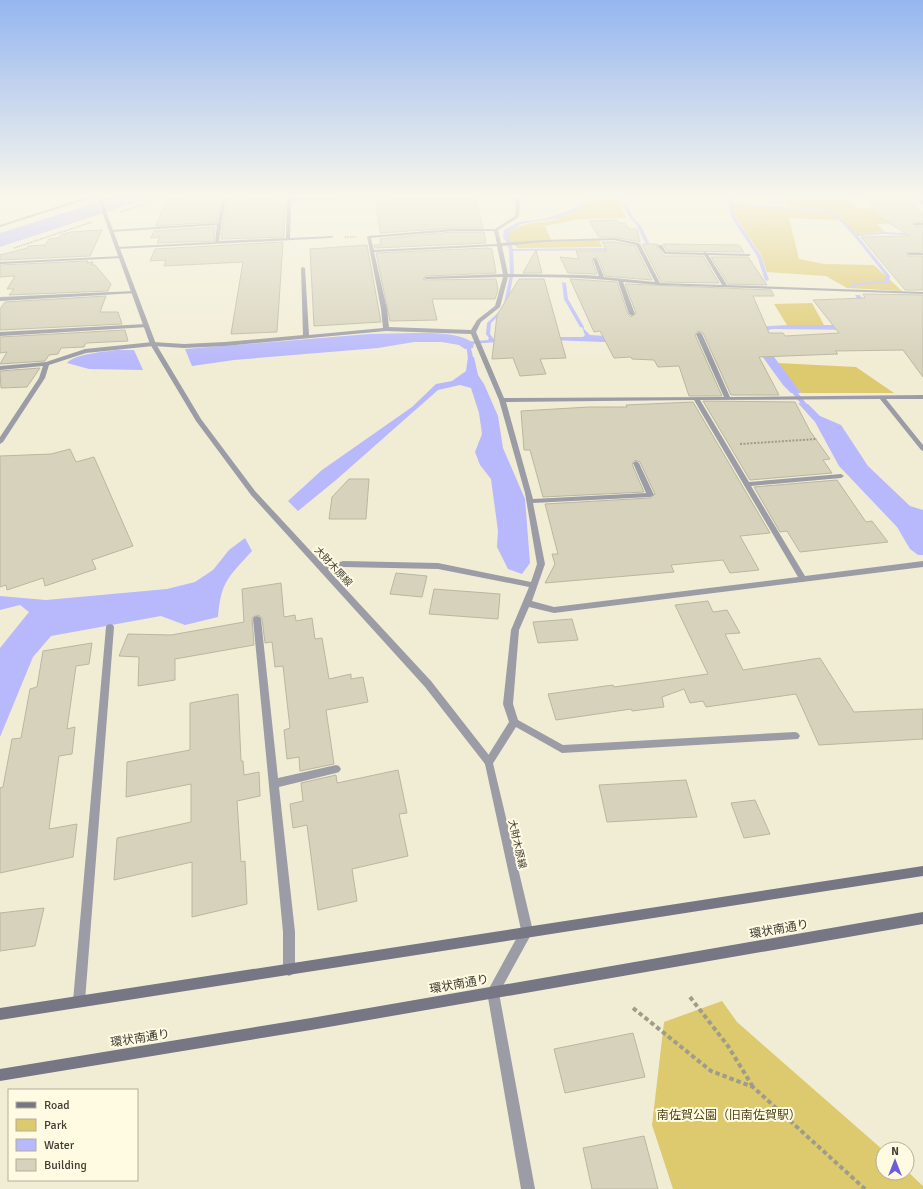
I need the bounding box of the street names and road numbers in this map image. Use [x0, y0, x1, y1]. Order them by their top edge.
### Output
street label: 大財木原線 [312, 544, 355, 589]
street label: 大財木原線 [506, 819, 528, 870]
street label: 環状南通り [748, 917, 810, 942]
street label: 環状南通り [428, 972, 490, 997]
street label: 環状南通り [109, 1026, 171, 1051]

